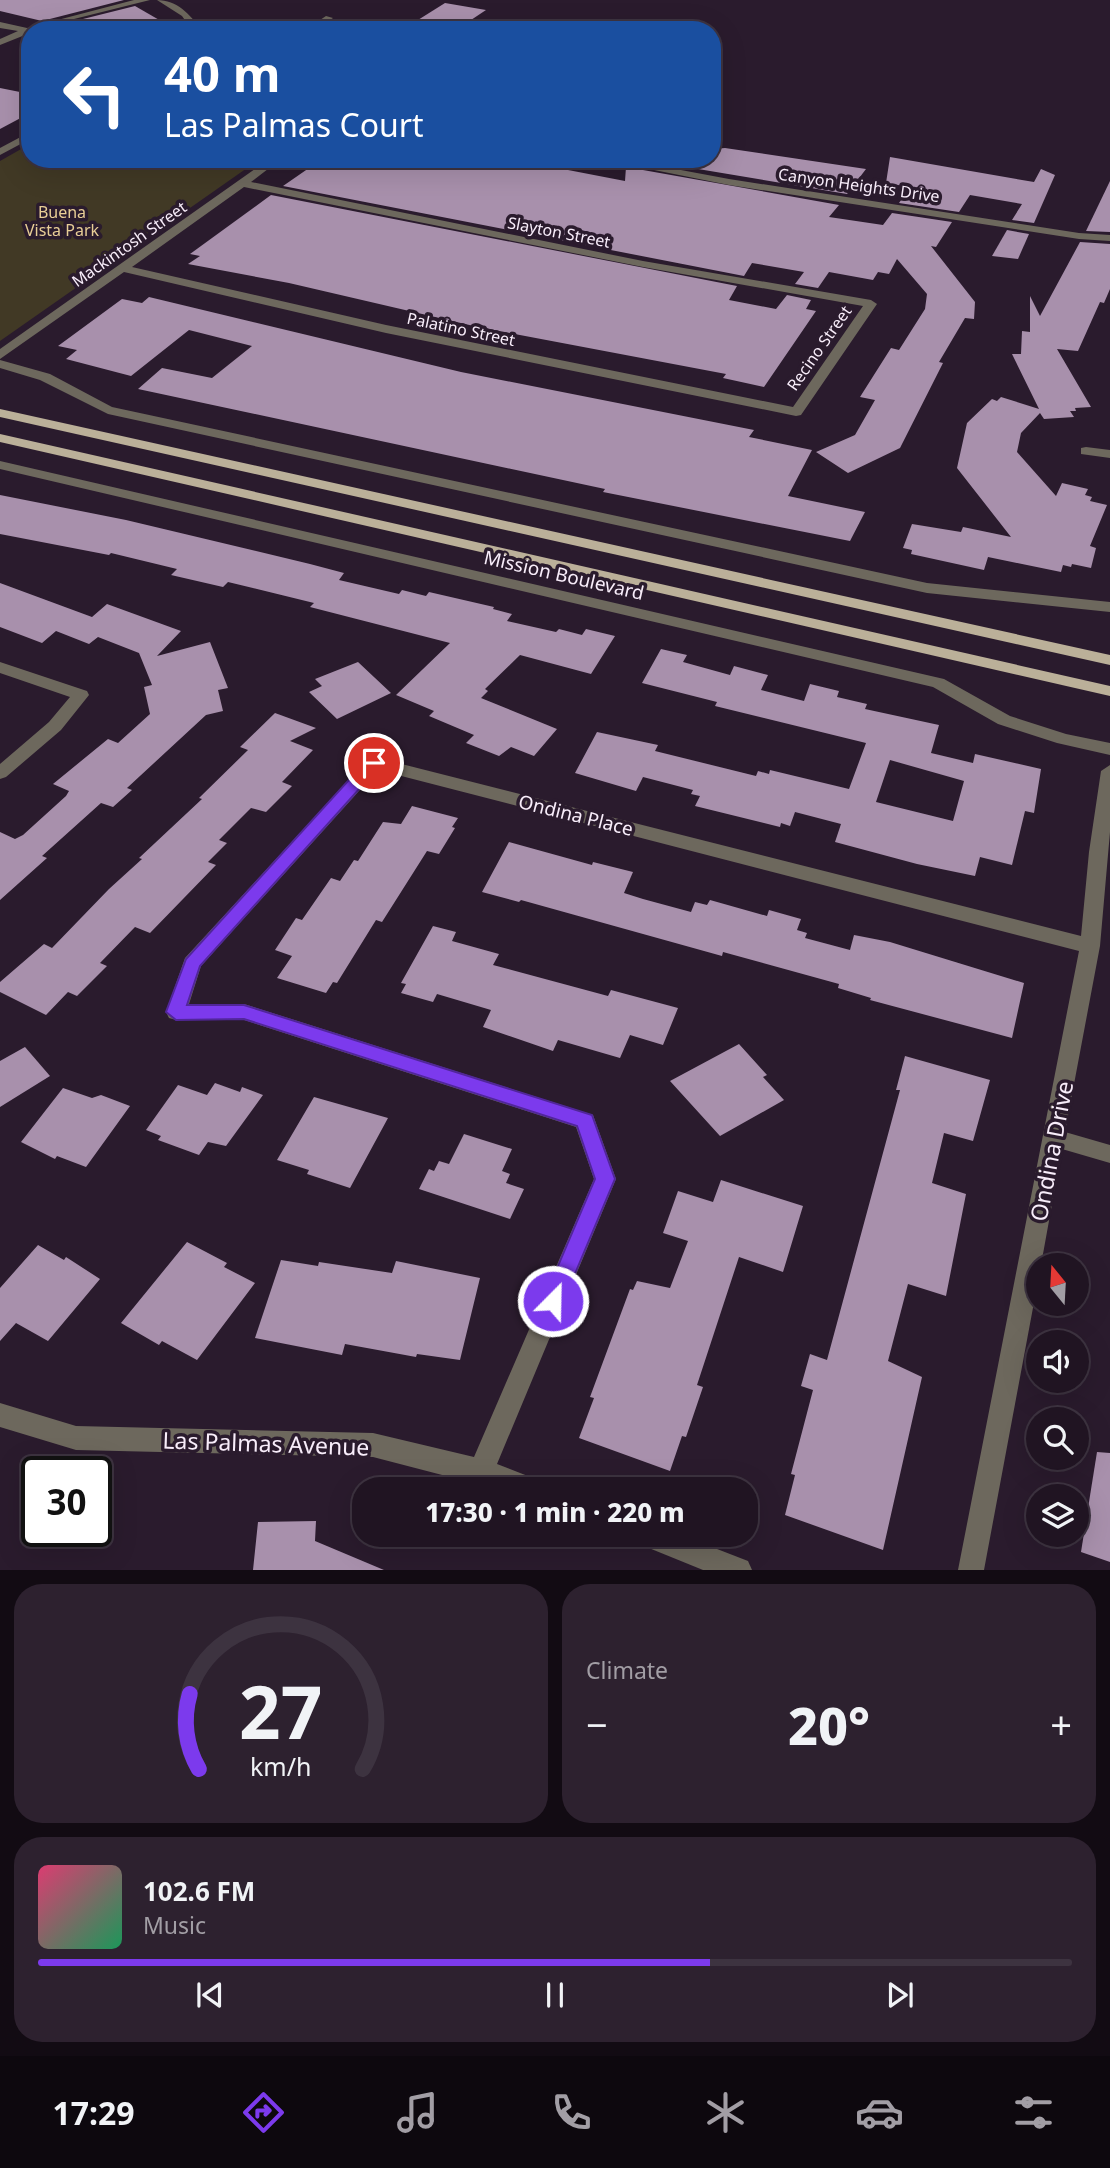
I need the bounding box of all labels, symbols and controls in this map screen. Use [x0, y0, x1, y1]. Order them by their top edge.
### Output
text: 40 m [164, 40, 281, 106]
icon: left [49, 49, 140, 140]
text: Las Palmas Court [164, 103, 424, 146]
street label: Canyon Heights Drive [777, 163, 941, 207]
street label: Mackintosh Street [67, 196, 191, 292]
park label: Buena Vista Park [25, 201, 100, 241]
street label: Slayton Street [506, 211, 612, 253]
street label: Recino Street [782, 301, 857, 395]
street label: Palatino Street [405, 307, 517, 351]
street label: Mission Boulevard [481, 544, 647, 606]
pin [344, 733, 404, 793]
icon: arrive [355, 744, 393, 782]
street label: Ondina Place [516, 788, 636, 842]
street label: Ondina Drive [1022, 1078, 1080, 1224]
north arrow [1026, 1253, 1088, 1316]
map controls [1026, 1253, 1089, 1547]
position arrow [516, 1264, 590, 1338]
button: sound [1026, 1330, 1089, 1393]
button: search [1026, 1407, 1089, 1470]
street label: Las Palmas Avenue [162, 1423, 370, 1463]
speed limit sign: 30 [21, 1456, 112, 1547]
button: layers [1026, 1484, 1089, 1547]
text: 17:30 · 1 min · 220 m [425, 1494, 685, 1530]
text: Climate [586, 1654, 668, 1686]
text: 27 [239, 1662, 323, 1761]
text: 20° [788, 1689, 870, 1760]
text: − [586, 1698, 608, 1750]
text: + [1050, 1698, 1072, 1750]
text: km/h [250, 1749, 312, 1783]
text: 102.6 FM [143, 1873, 255, 1909]
text: Music [143, 1909, 206, 1941]
icon: previous [191, 1976, 229, 2014]
icon: pause [536, 1976, 574, 2014]
icon: next [881, 1976, 919, 2014]
icon: directions [239, 2088, 288, 2137]
icon: music [393, 2088, 442, 2137]
icon: phone [547, 2088, 596, 2137]
icon: climate [701, 2088, 750, 2137]
icon: car [855, 2088, 904, 2137]
icon: filters [1009, 2088, 1058, 2137]
text: 17:29 [52, 2091, 135, 2134]

